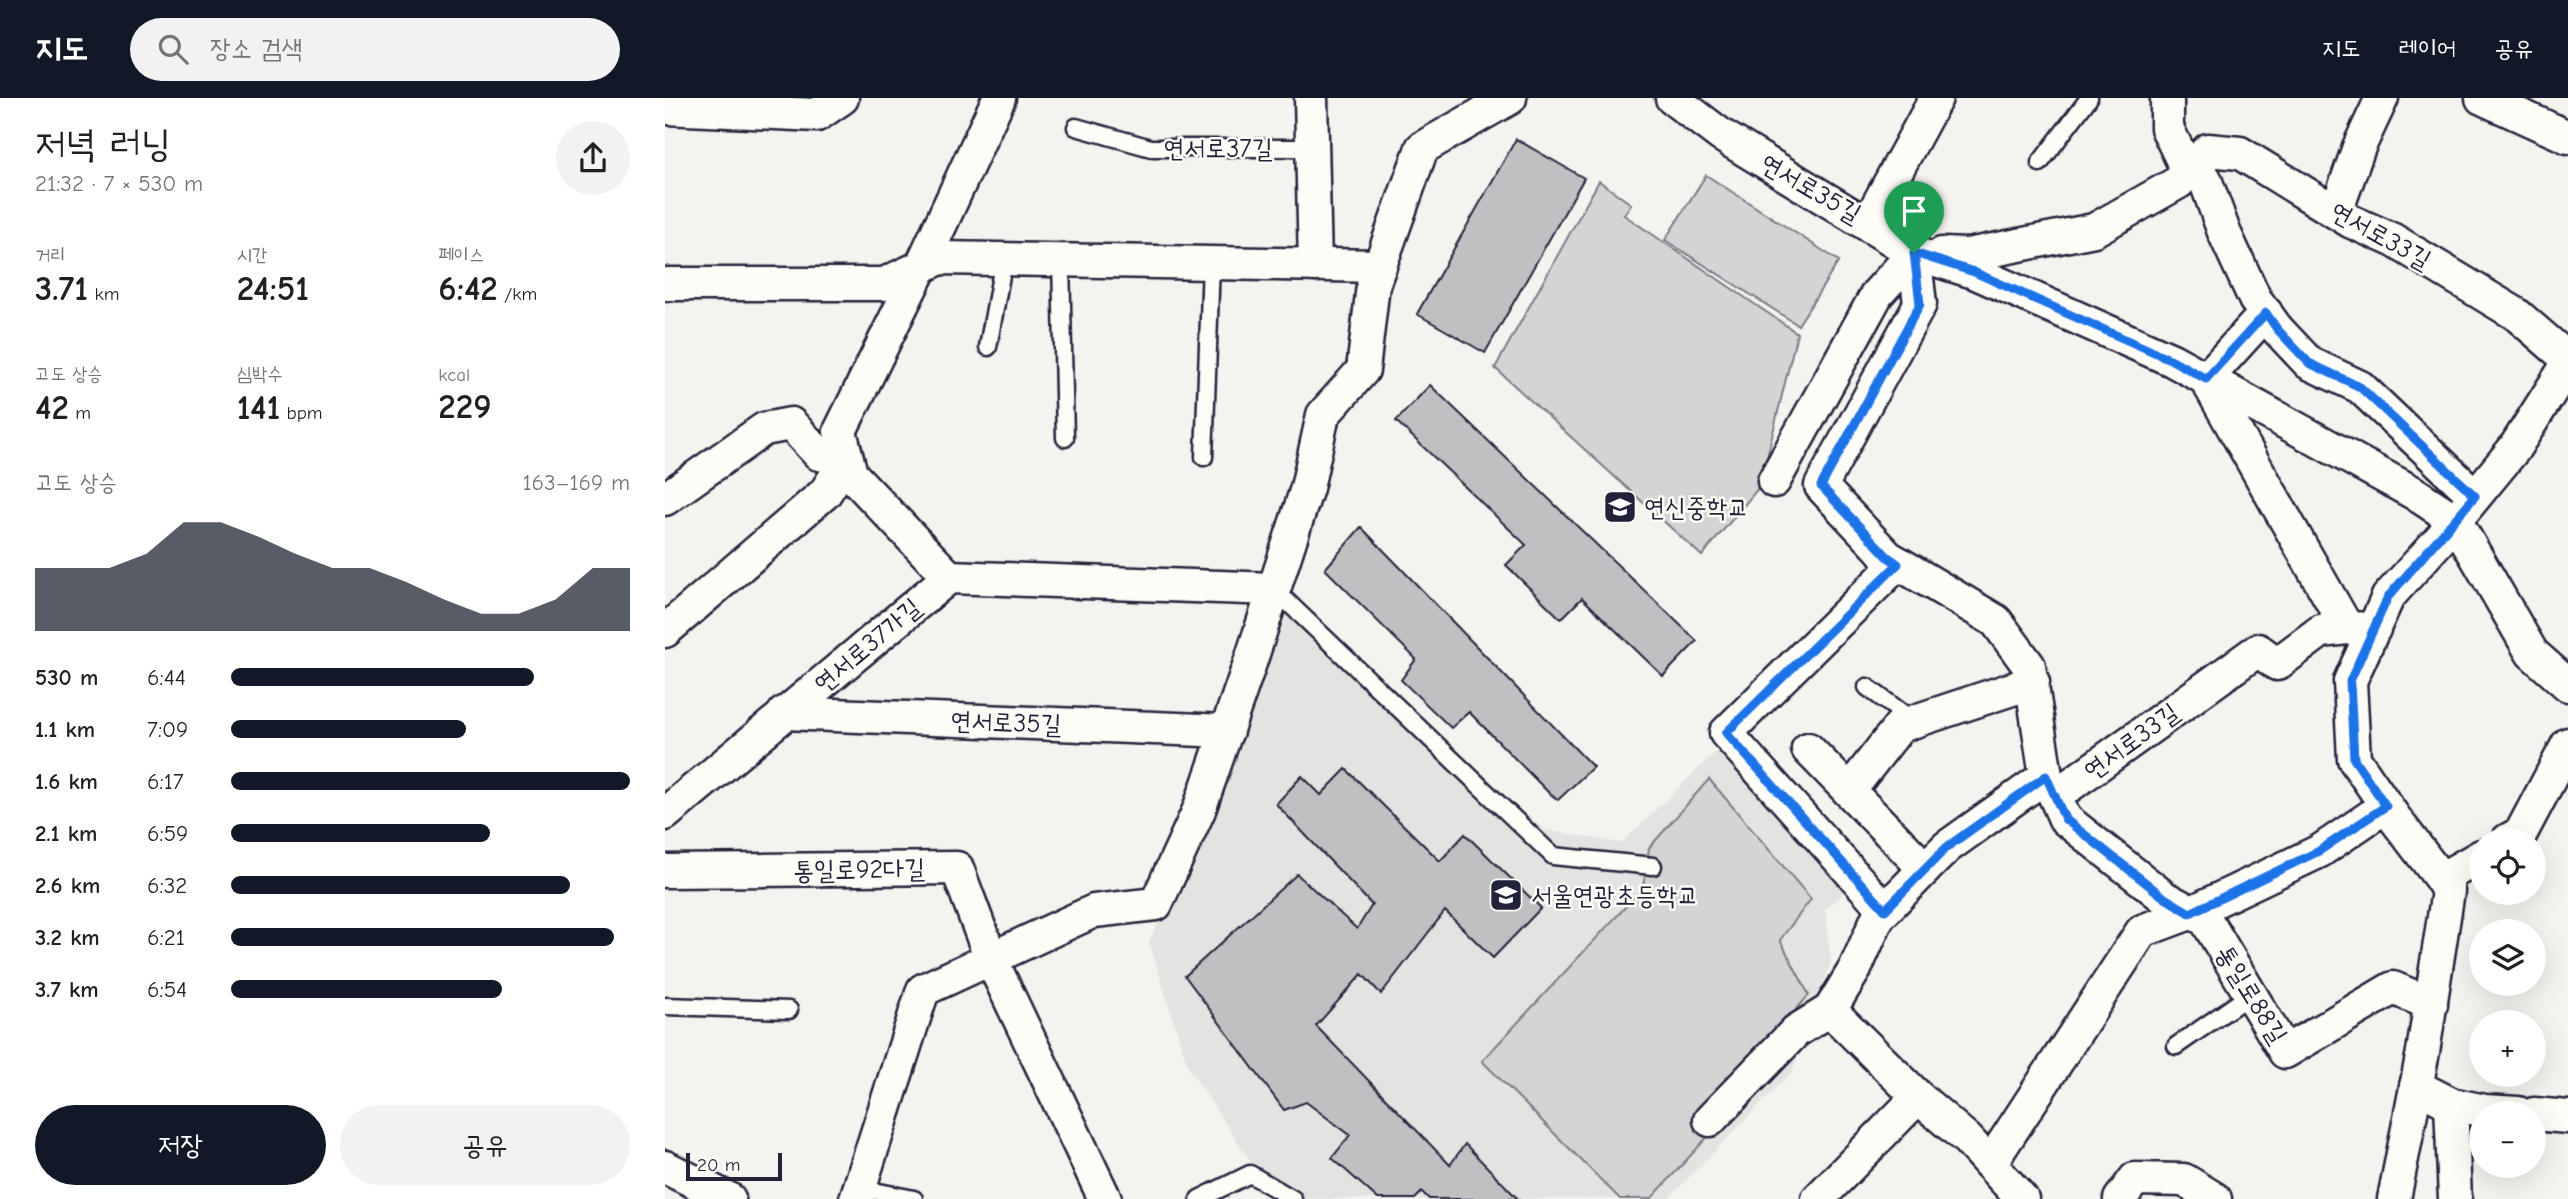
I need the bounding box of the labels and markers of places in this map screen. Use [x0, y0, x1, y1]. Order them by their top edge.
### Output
pin [1884, 181, 1944, 253]
school or university icon: 연신중학교 [1601, 488, 1639, 526]
place label: 연신중학교 [1644, 493, 1749, 523]
school or university icon: 서울연광초등학교 [1487, 876, 1525, 914]
place label: 서울연광초등학교 [1531, 881, 1698, 911]

